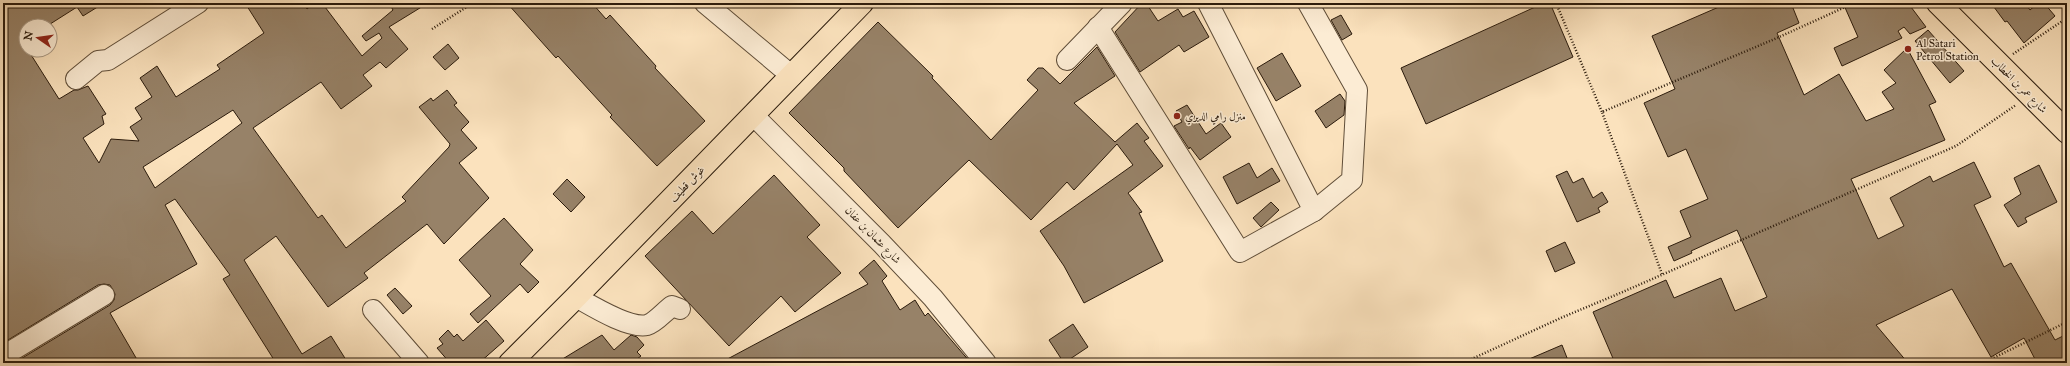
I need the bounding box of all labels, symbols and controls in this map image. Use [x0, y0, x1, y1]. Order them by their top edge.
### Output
north arrow [18, 18, 58, 58]
text: N [21, 29, 36, 42]
place label: Al Satari Petrol Station [1915, 37, 1979, 63]
marker: Al Satari Petrol Station [1903, 44, 1913, 54]
street label: شارع عمر بن الخطاب [1986, 54, 2050, 118]
place label: منزل رامي الديري [1185, 110, 1246, 125]
marker: منزل رامي الديري [1172, 111, 1182, 121]
street label: غوش قطيف [667, 163, 707, 205]
street label: شارع عثمان بن عفان [840, 204, 904, 268]

